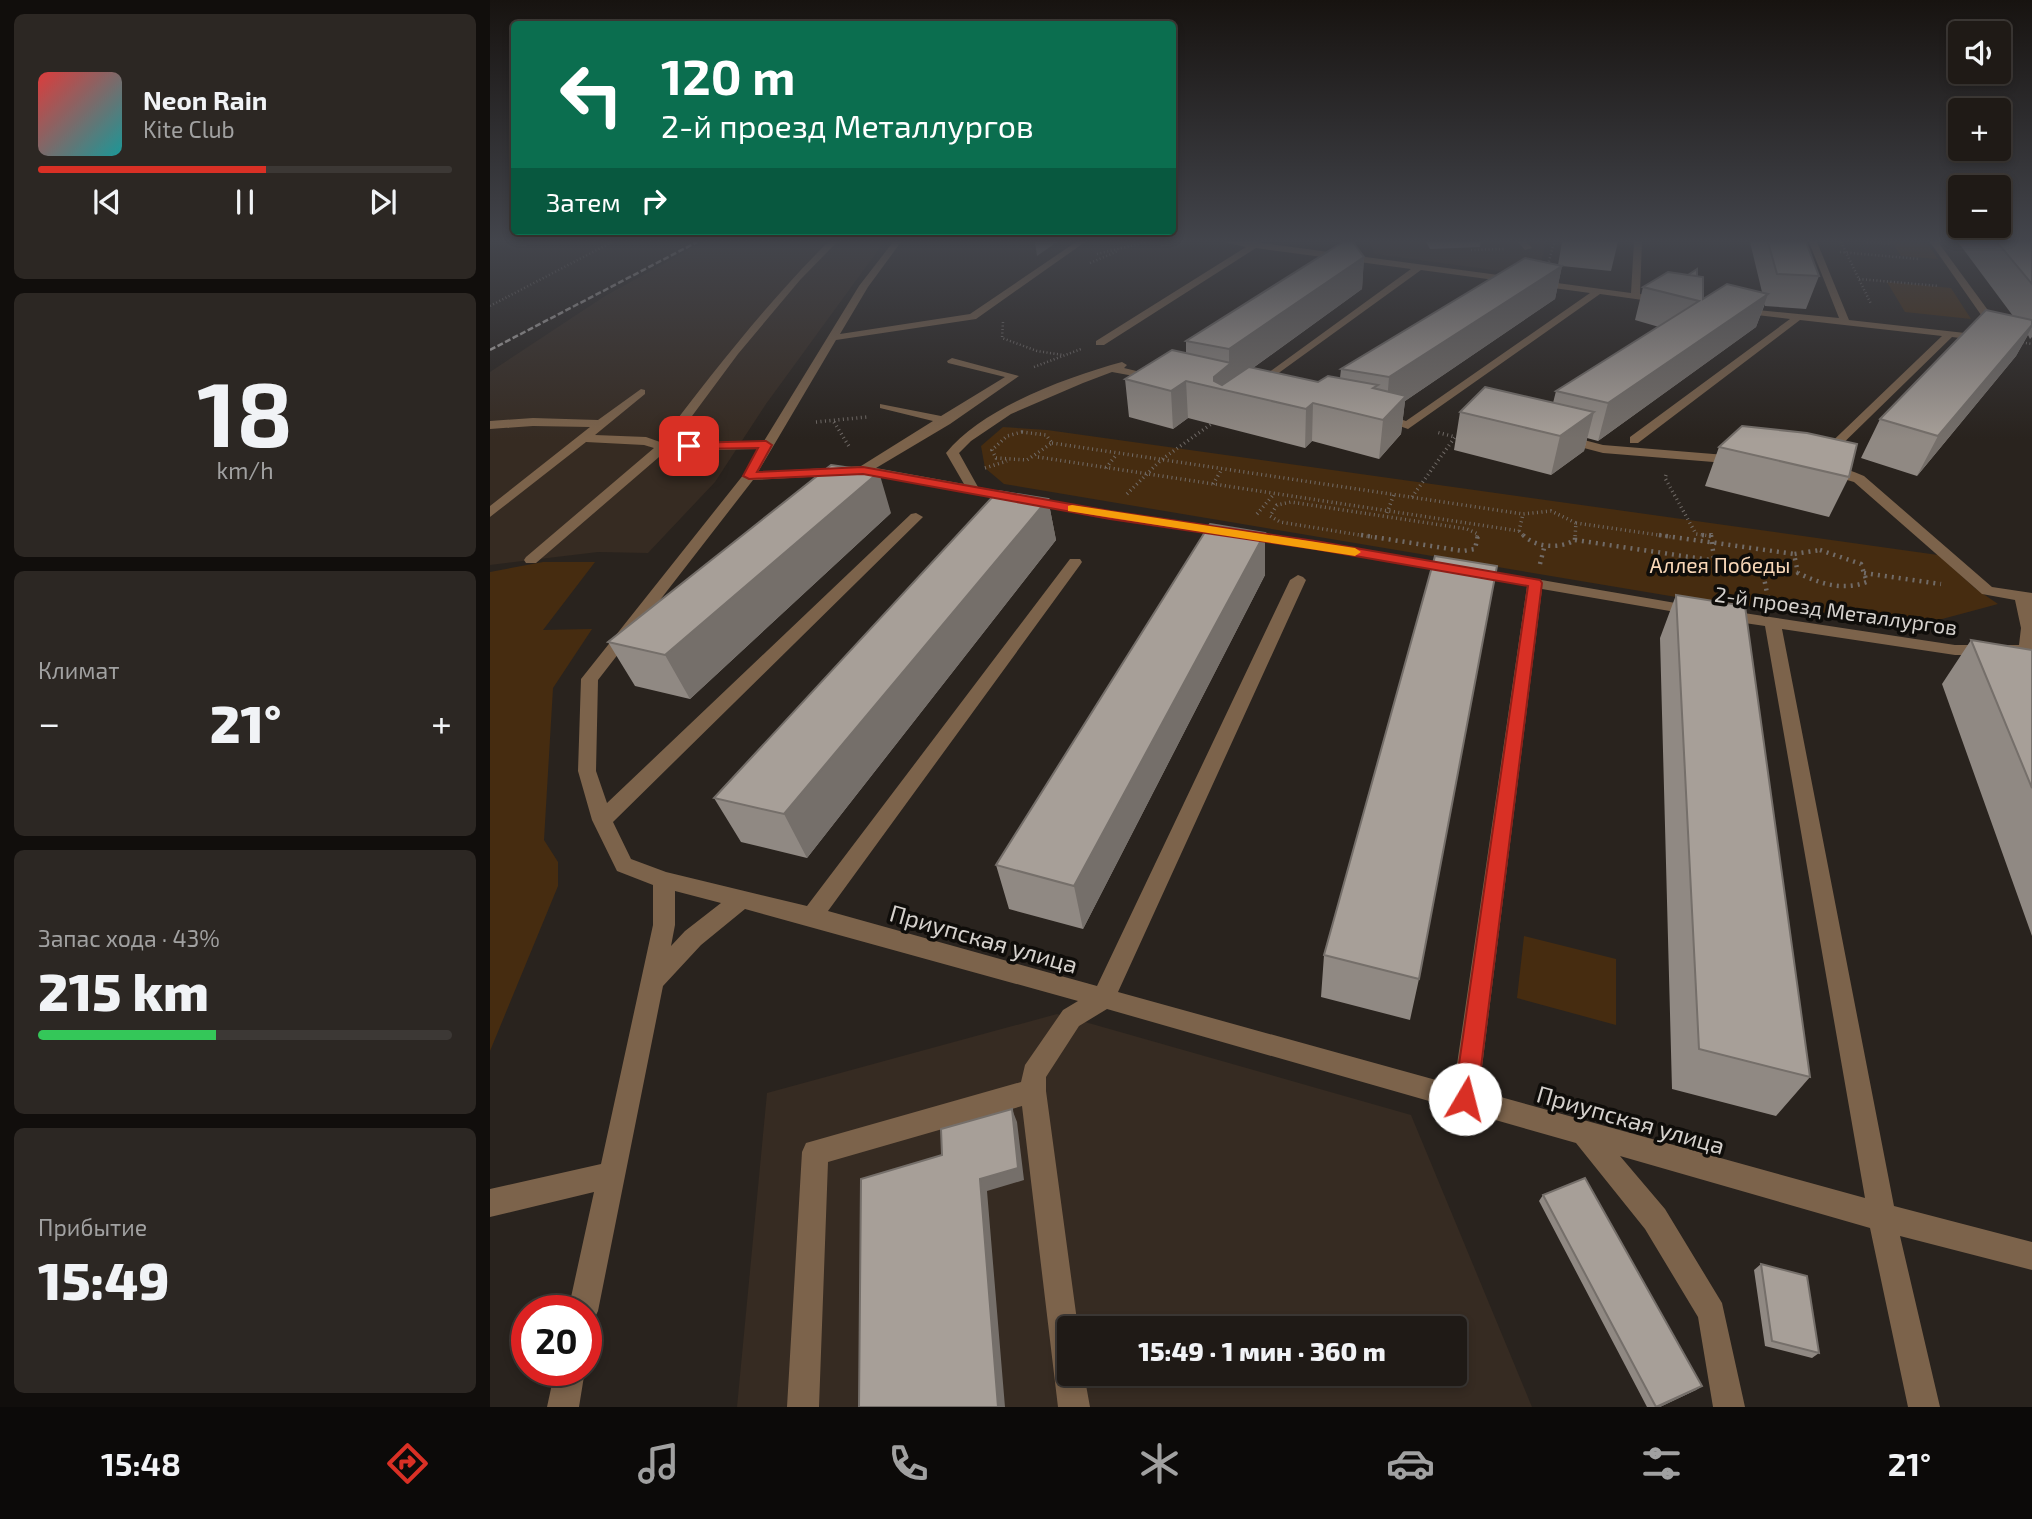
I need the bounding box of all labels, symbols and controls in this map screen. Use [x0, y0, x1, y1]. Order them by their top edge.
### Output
map controls [1948, 21, 2011, 238]
button: sound [1948, 21, 2011, 84]
text: 120 m [661, 46, 795, 105]
icon: left [546, 49, 637, 140]
text: Neon Rain [143, 84, 267, 115]
button: + [1948, 98, 2011, 161]
text: 2-й проезд Металлургов [661, 106, 1034, 144]
text: Kite Club [143, 115, 235, 143]
button: − [1948, 175, 2011, 238]
icon: right [635, 182, 673, 220]
icon: previous [88, 183, 126, 221]
icon: pause [226, 183, 264, 221]
icon: next [364, 183, 402, 221]
text: Затем [546, 186, 621, 217]
text: 18 [197, 356, 293, 465]
pin [659, 416, 719, 476]
icon: arrive [670, 427, 708, 465]
text: km/h [216, 456, 274, 484]
park label: Аллея Победы [1650, 552, 1790, 577]
street label: 2-й проезд Металлургов [1713, 581, 1959, 640]
text: Климат [38, 656, 119, 684]
text: 21° [210, 691, 281, 753]
text: − [38, 699, 60, 745]
text: + [431, 699, 452, 745]
street label: Приупская улица [886, 897, 1081, 980]
text: Запас хода · 43% [38, 924, 220, 952]
text: 215 km [38, 959, 209, 1021]
position arrow [1428, 1062, 1502, 1136]
street label: Приупская улица [1533, 1078, 1728, 1161]
text: Прибытие [38, 1213, 147, 1241]
text: 15:49 [38, 1248, 170, 1310]
speed limit sign: 20 [511, 1295, 602, 1386]
text: 15:49 · 1 мин · 360 m [1138, 1335, 1386, 1366]
icon: directions [383, 1439, 432, 1488]
icon: music [634, 1439, 683, 1488]
icon: phone [884, 1439, 933, 1488]
icon: climate [1135, 1439, 1184, 1488]
icon: car [1386, 1439, 1435, 1488]
icon: filters [1637, 1439, 1686, 1488]
text: 15:48 [101, 1444, 181, 1482]
text: 21° [1888, 1444, 1931, 1482]

